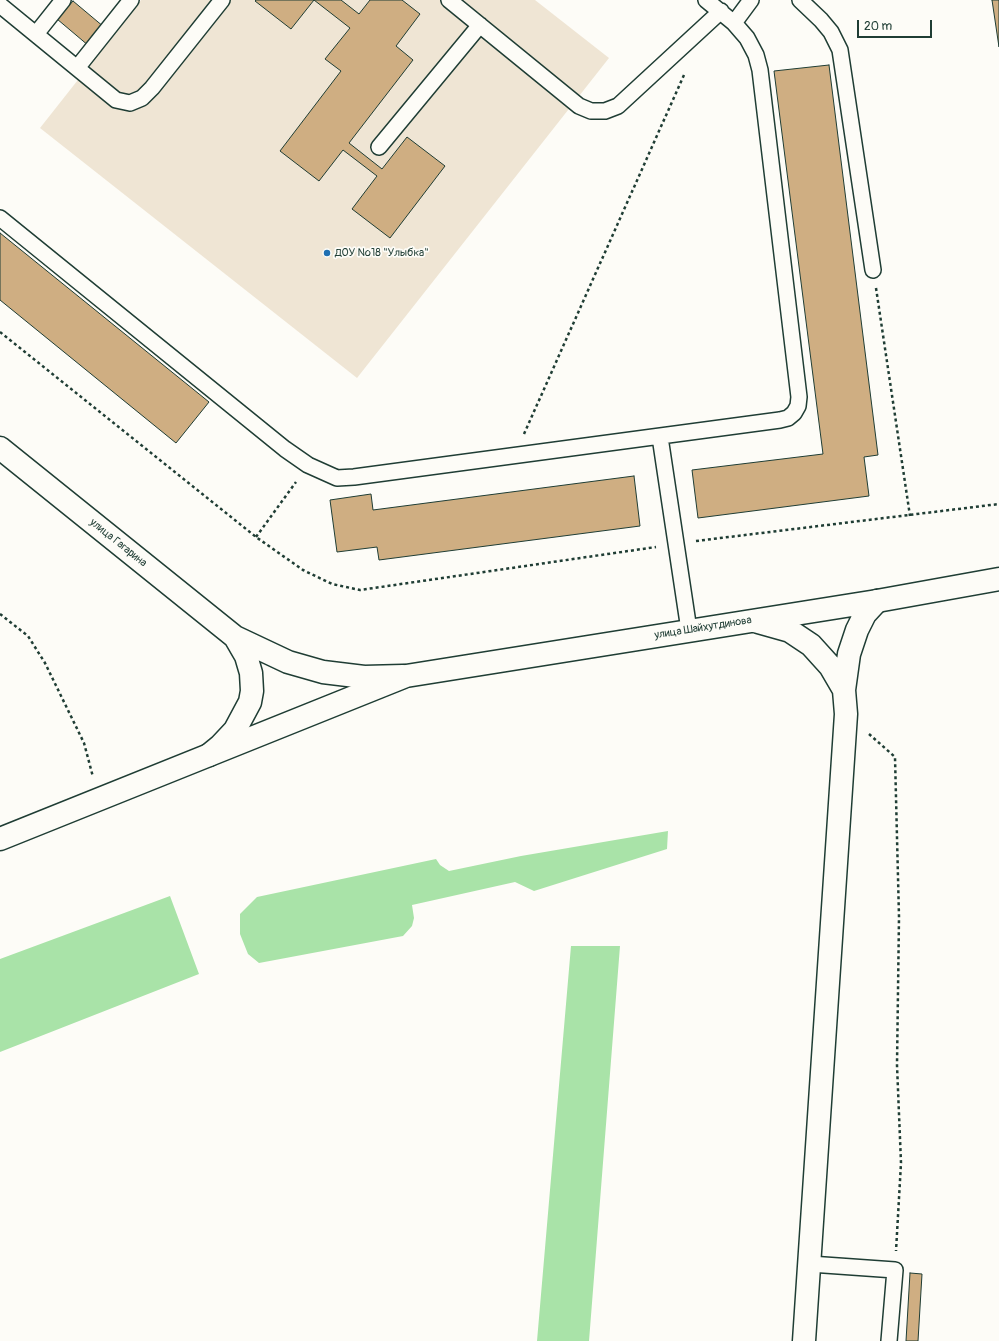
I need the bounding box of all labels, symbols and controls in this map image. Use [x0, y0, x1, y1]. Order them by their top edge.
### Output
scale bar [859, 12, 934, 38]
text: 20 m [864, 19, 892, 34]
place label: ДОУ №18 "Улыбка" [335, 246, 429, 260]
marker: ДОУ №18 "Улыбка" [322, 248, 332, 258]
street label: улица Гагарина [87, 516, 149, 570]
street label: улица Шайхутдинова [653, 614, 753, 642]

